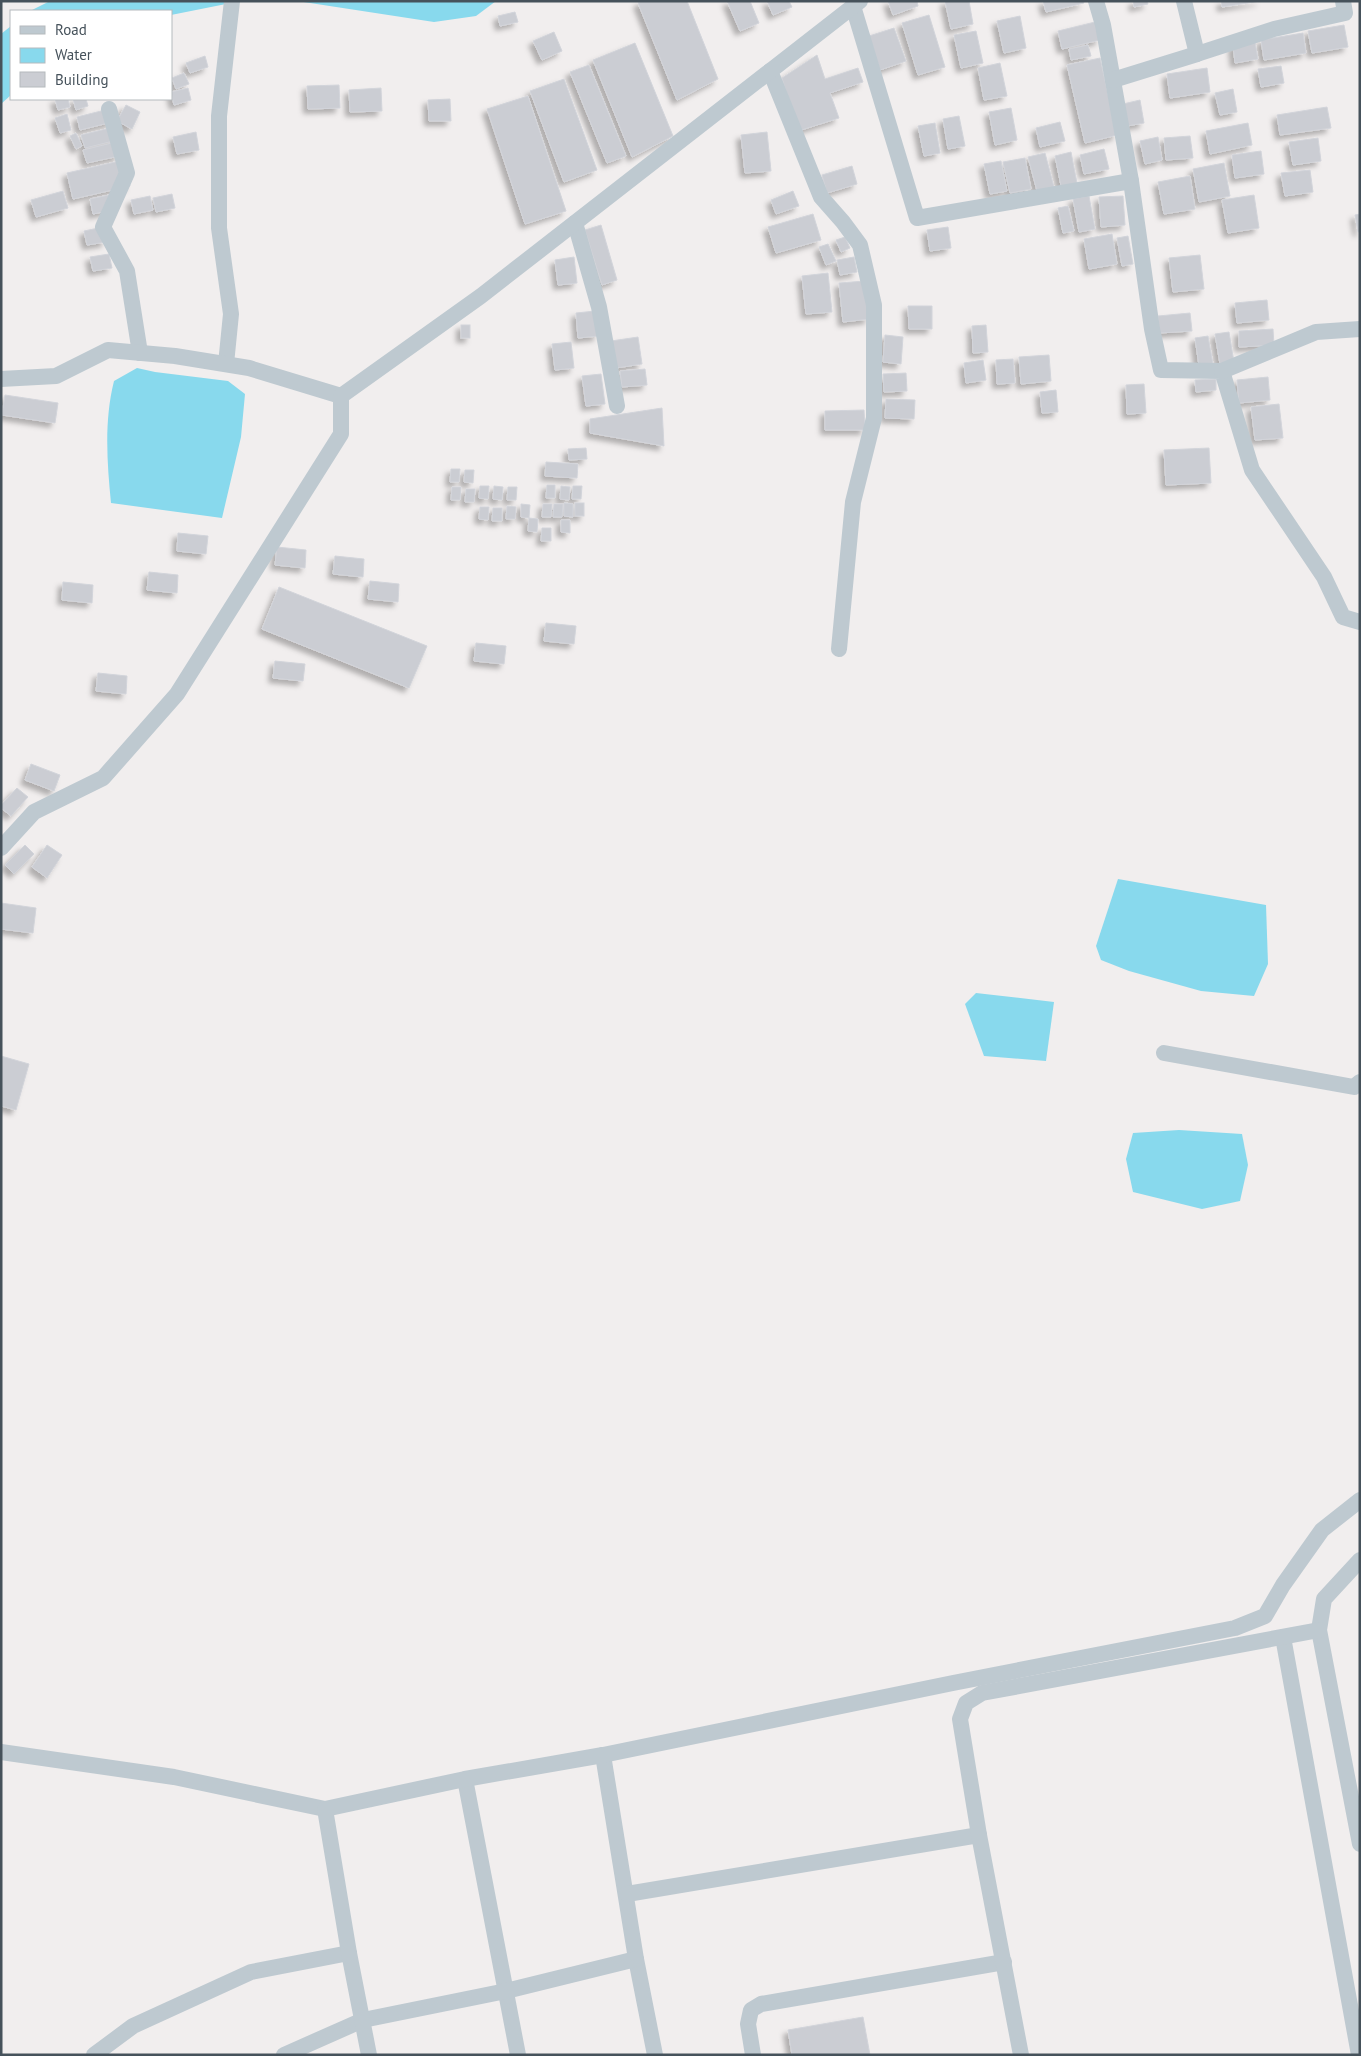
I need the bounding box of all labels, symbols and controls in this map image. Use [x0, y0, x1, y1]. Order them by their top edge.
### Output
legend [10, 10, 172, 100]
text: Road [55, 20, 87, 39]
text: Water [55, 45, 92, 64]
text: Building [55, 70, 109, 89]

